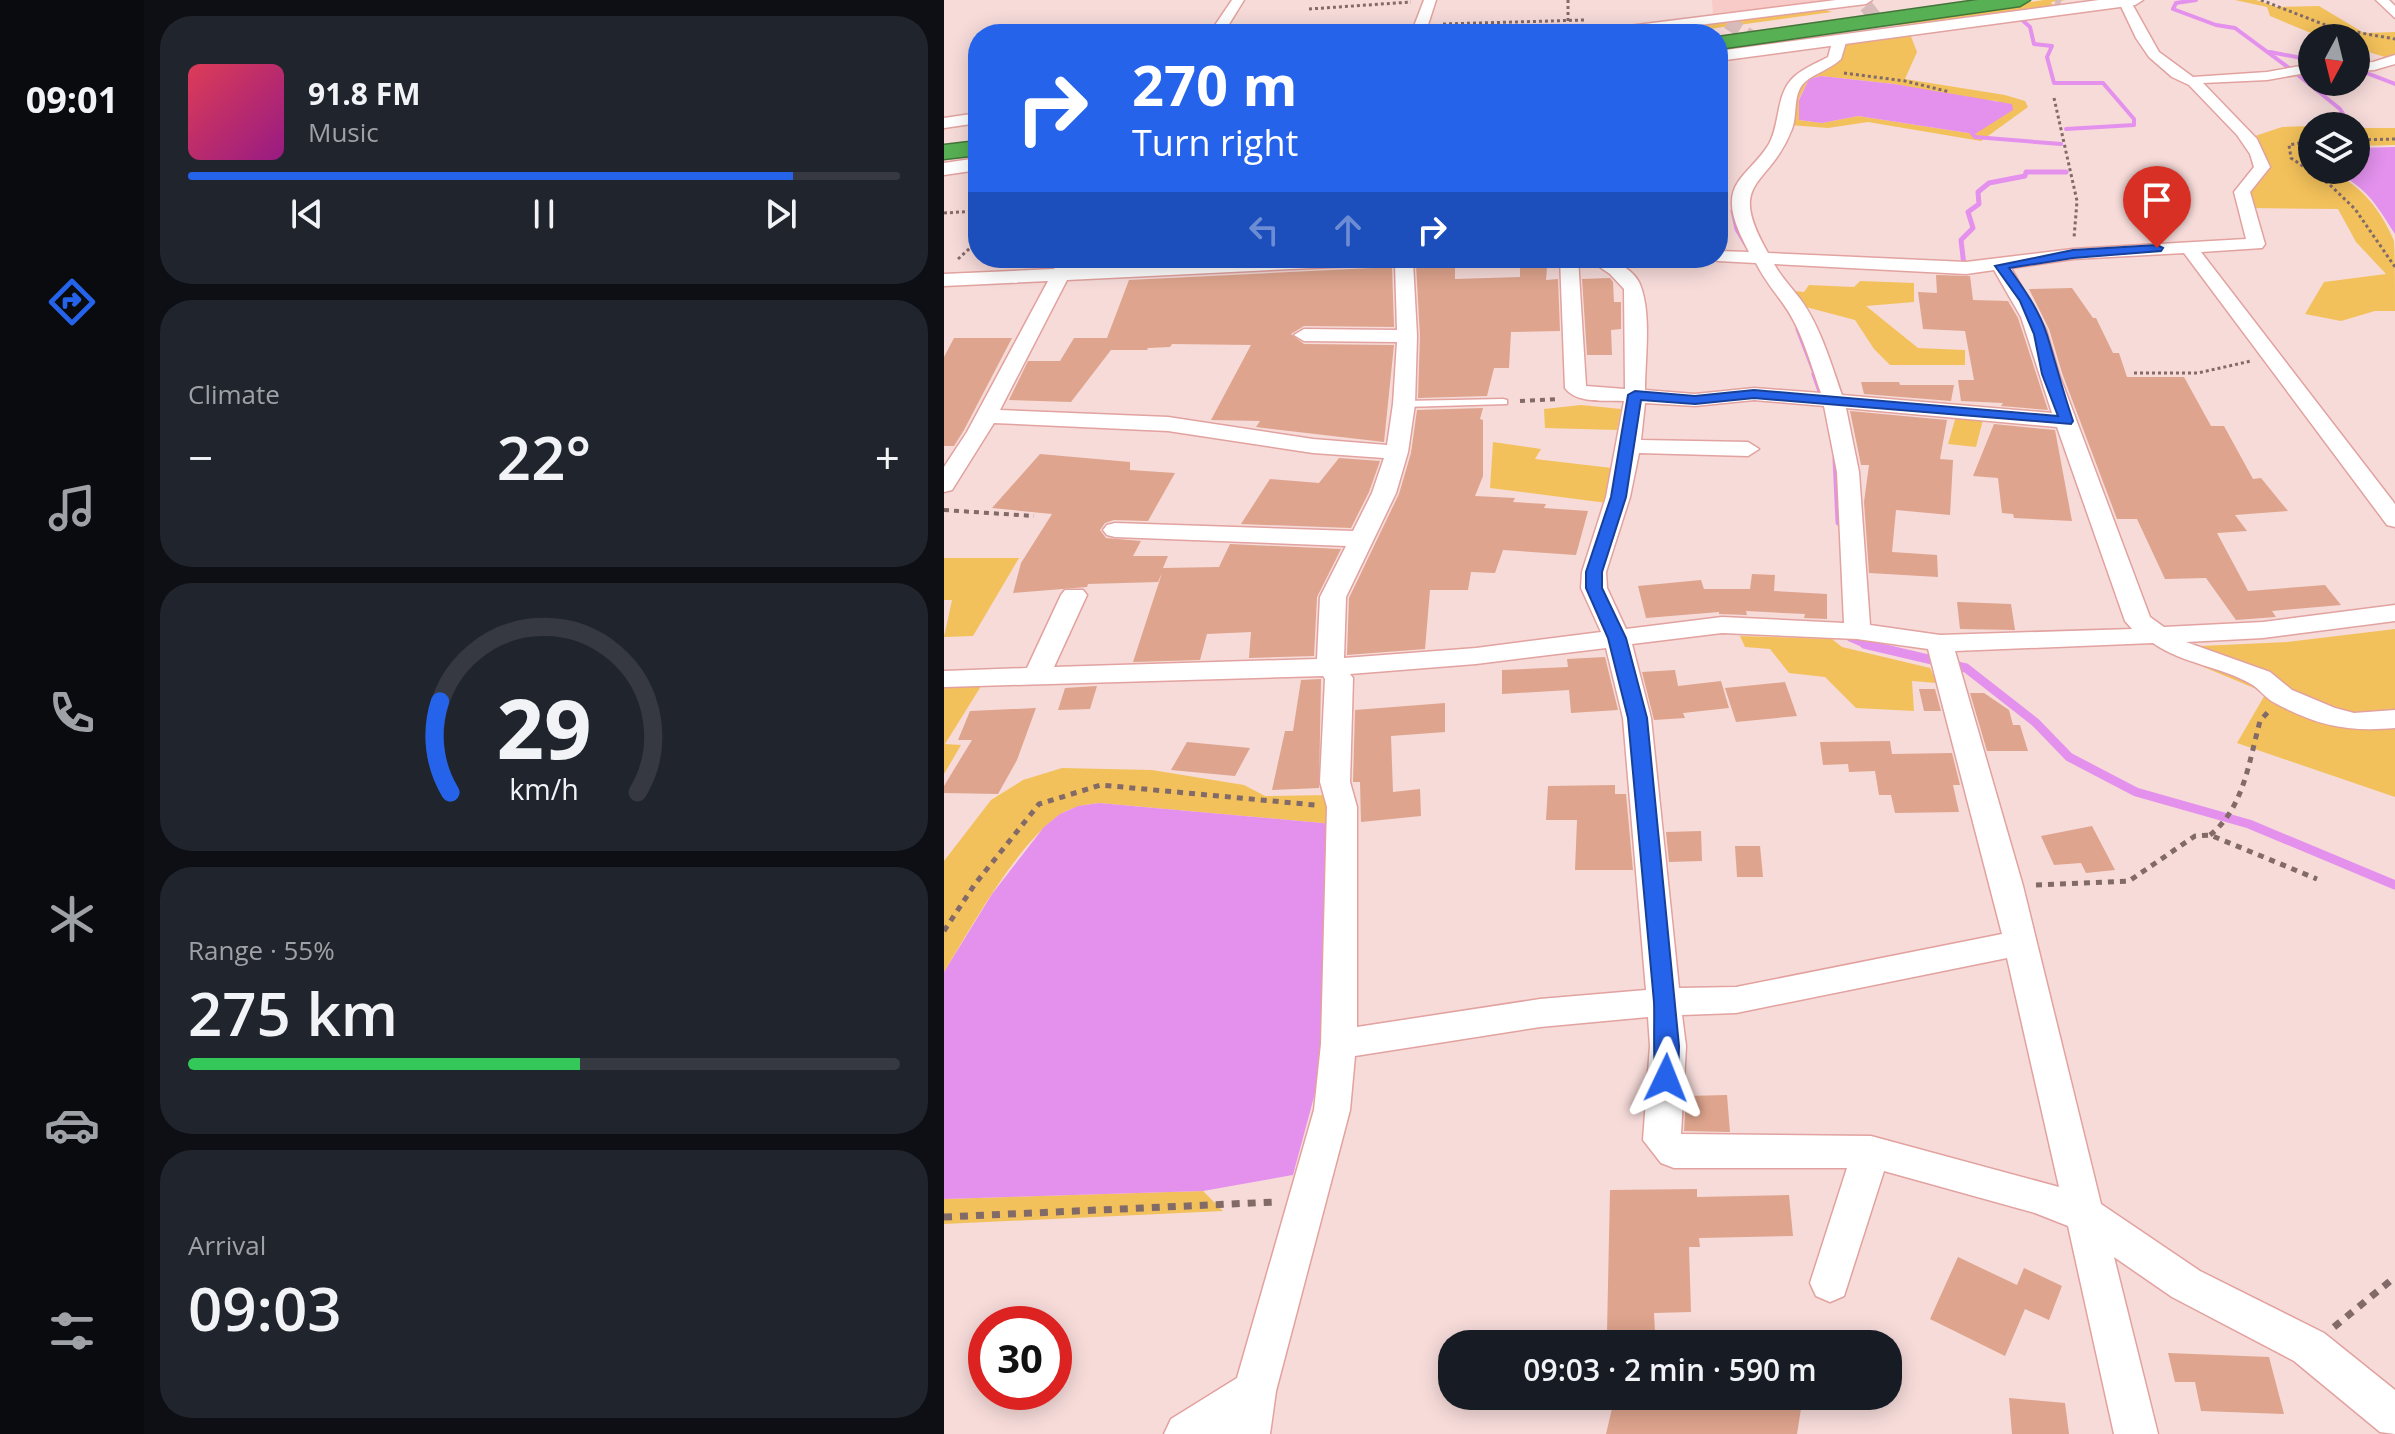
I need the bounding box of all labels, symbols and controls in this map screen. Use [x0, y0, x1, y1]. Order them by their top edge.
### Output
north arrow [2298, 24, 2370, 96]
map controls [2298, 24, 2370, 184]
text: 270 m [1132, 46, 1298, 122]
icon: right [1000, 56, 1104, 160]
text: 91.8 FM [308, 73, 421, 114]
text: 09:01 [26, 75, 118, 124]
button: layers [2298, 112, 2370, 184]
text: Music [308, 114, 379, 150]
text: Turn right [1132, 118, 1298, 167]
pin [2123, 166, 2191, 248]
icon: arrive [2135, 178, 2179, 222]
icon: previous [285, 192, 329, 236]
icon: pause [522, 192, 566, 236]
icon: next [759, 192, 803, 236]
icon: left [1242, 208, 1286, 252]
icon: ahead [1326, 208, 1370, 252]
icon: right [1410, 208, 1454, 252]
icon: directions [44, 274, 100, 330]
text: Climate [188, 376, 280, 412]
text: 22° [497, 416, 591, 498]
text: − [188, 427, 213, 487]
text: + [875, 427, 900, 487]
icon: music [44, 480, 100, 536]
text: 29 [496, 670, 592, 783]
icon: phone [44, 685, 100, 741]
text: km/h [509, 769, 579, 808]
icon: climate [44, 891, 100, 947]
text: Range · 55% [188, 932, 335, 968]
text: 275 km [188, 972, 398, 1054]
position arrow [1624, 1036, 1708, 1120]
icon: car [44, 1097, 100, 1153]
text: Arrival [188, 1227, 266, 1263]
text: 09:03 [188, 1267, 342, 1349]
icon: filters [44, 1303, 100, 1359]
speed limit sign: 30 [968, 1306, 1072, 1410]
text: 09:03 · 2 min · 590 m [1523, 1349, 1817, 1390]

